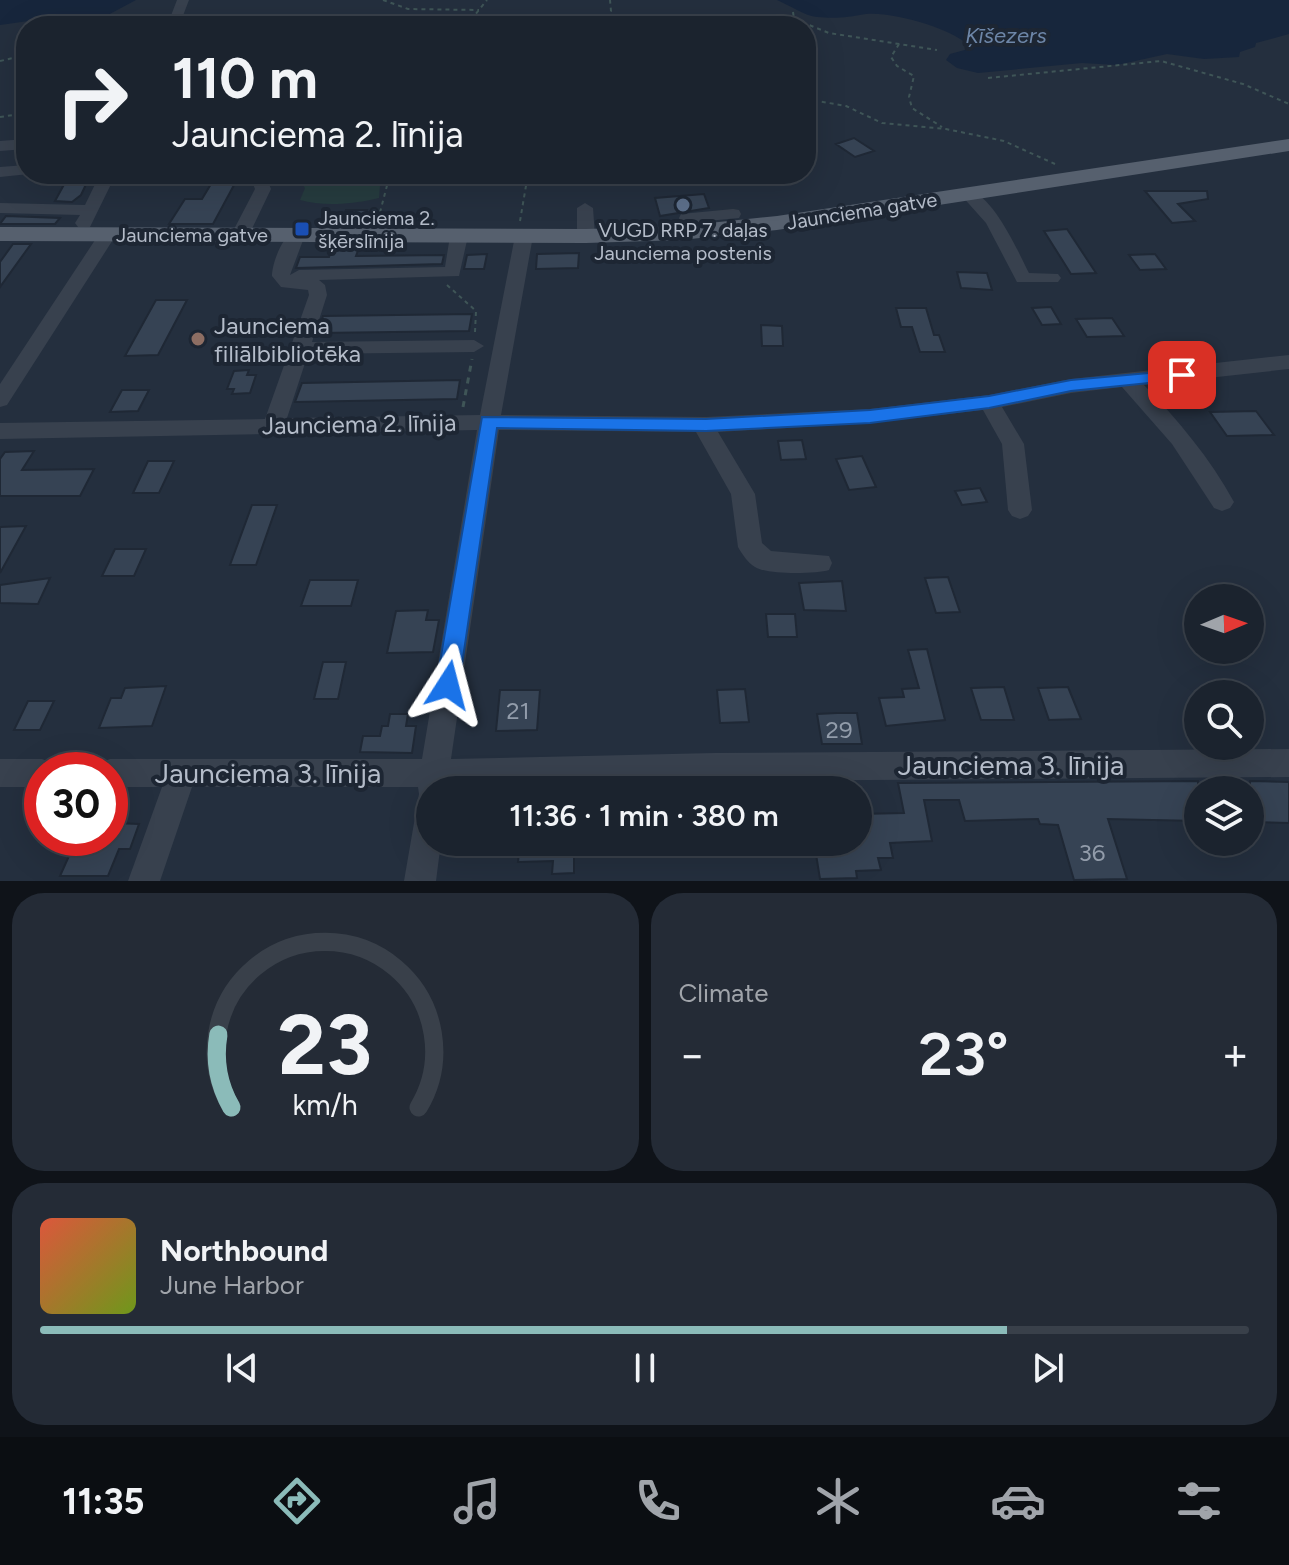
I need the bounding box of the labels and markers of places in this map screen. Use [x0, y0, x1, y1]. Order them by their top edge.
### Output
marker: VUGD RRP 7. daļas Jaunciema postenis [674, 196, 692, 214]
place label: Jaunciema 2. šķērslīnija [318, 206, 435, 253]
place label: VUGD RRP 7. daļas Jaunciema postenis [594, 218, 772, 265]
marker: Jaunciema 2. šķērslīnija [293, 220, 311, 238]
place label: Jaunciema filiālbibliotēka [214, 311, 361, 368]
marker: Jaunciema filiālbibliotēka [189, 330, 207, 348]
pin [1148, 341, 1216, 409]

